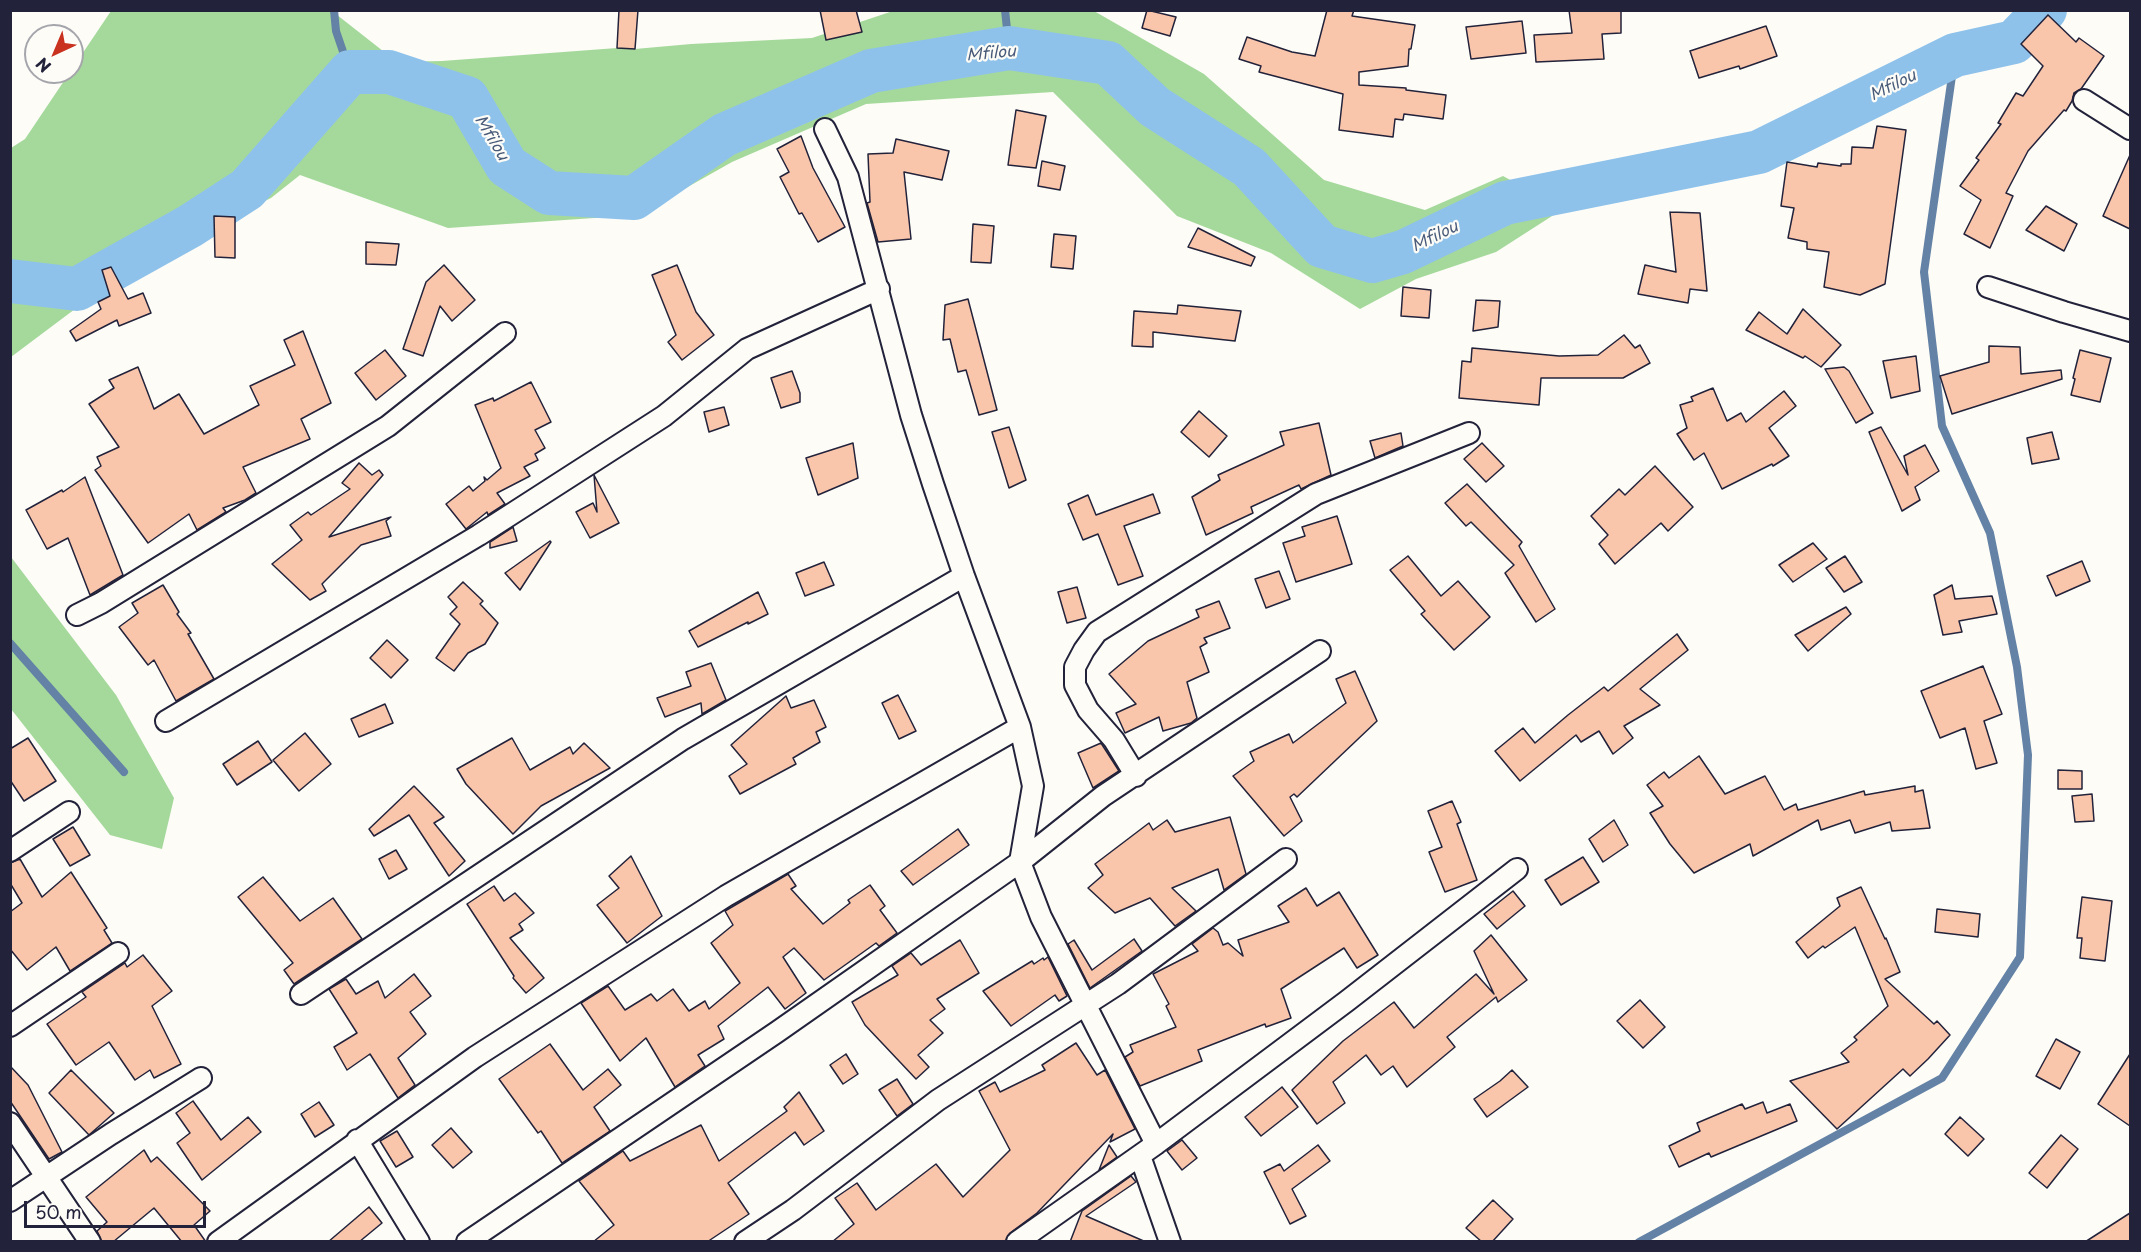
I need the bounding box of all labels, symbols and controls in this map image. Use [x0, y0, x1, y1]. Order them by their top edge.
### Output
north arrow [24, 24, 84, 84]
water label: Mfilou [966, 42, 1016, 66]
text: N [30, 52, 56, 79]
water label: Mfilou [1867, 67, 1919, 105]
water label: Mfilou [470, 112, 512, 164]
water label: Mfilou [1409, 218, 1461, 256]
scale bar [27, 1189, 208, 1227]
text: 50 m [35, 1198, 82, 1225]

